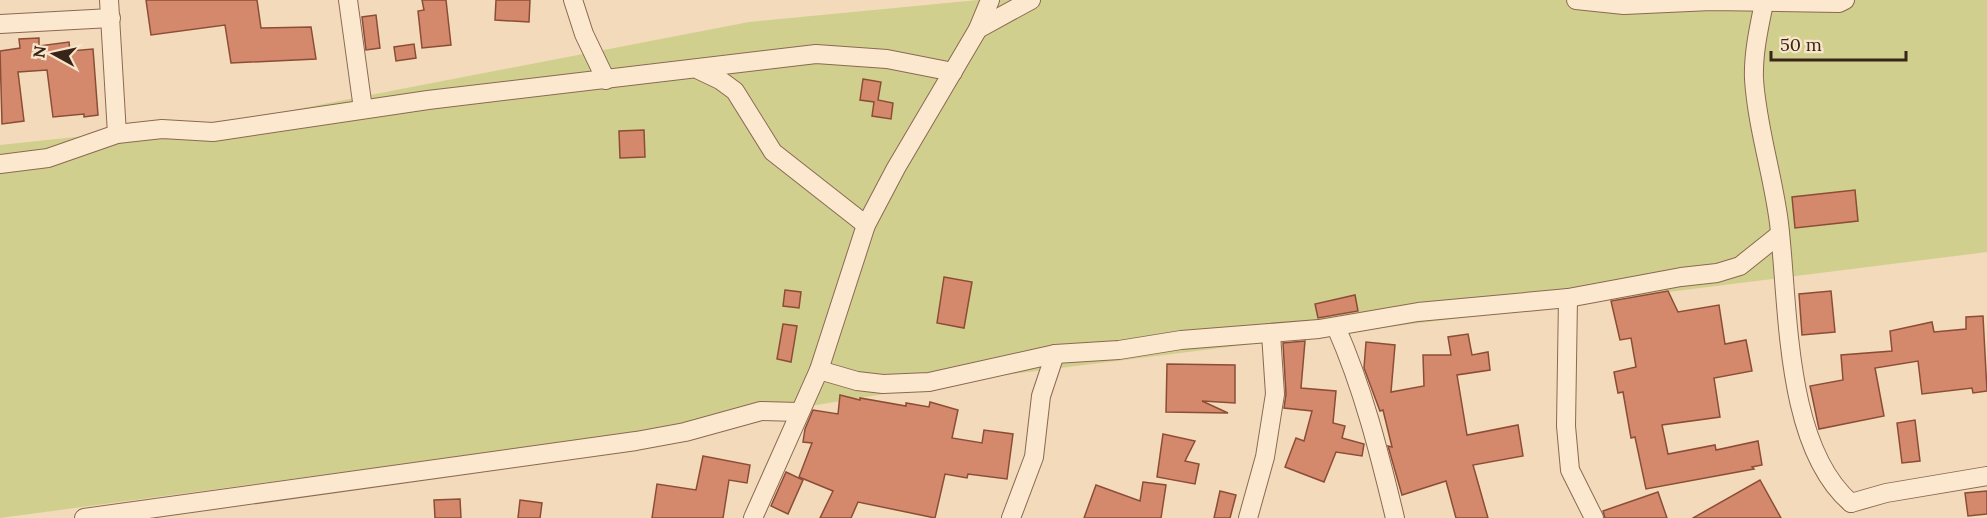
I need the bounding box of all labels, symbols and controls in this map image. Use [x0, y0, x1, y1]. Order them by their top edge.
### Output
north arrow [24, 24, 84, 84]
scale bar [1771, 24, 1906, 62]
text: 50 m [1780, 33, 1822, 56]
text: N [28, 44, 50, 59]

